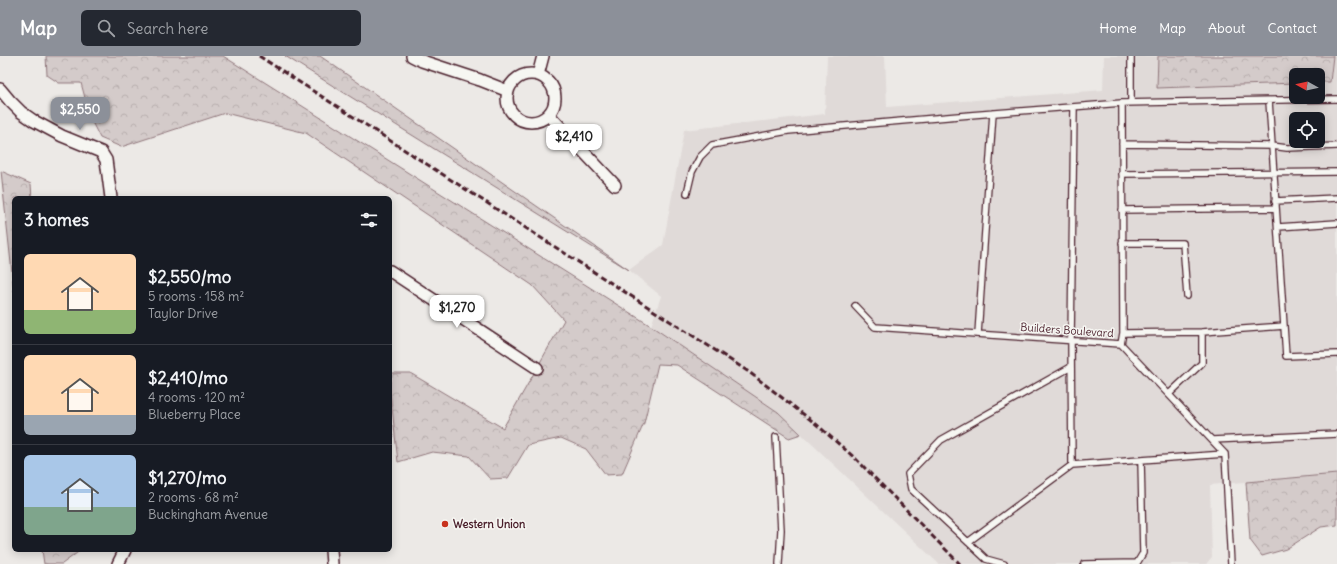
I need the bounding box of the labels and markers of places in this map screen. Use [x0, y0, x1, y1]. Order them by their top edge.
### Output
pin: $2,550 [47, 97, 113, 131]
pin: $2,410 [541, 124, 607, 158]
pin: $1,270 [424, 295, 490, 329]
place label: Western Union [453, 517, 526, 531]
marker: Western Union [440, 519, 450, 529]

